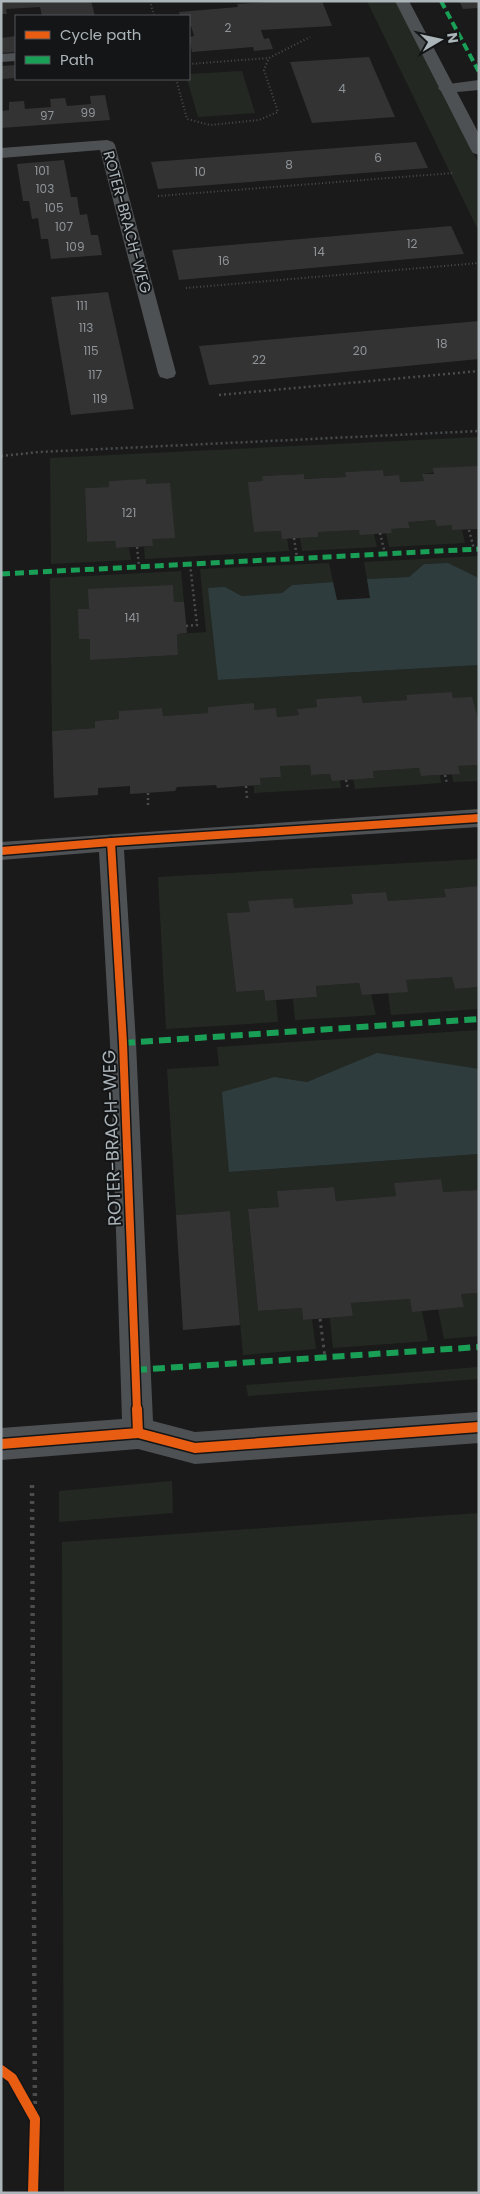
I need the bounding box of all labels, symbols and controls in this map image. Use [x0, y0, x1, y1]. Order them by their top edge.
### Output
legend [15, 15, 190, 80]
north arrow [415, 15, 465, 65]
house number: 2 [225, 19, 232, 36]
text: Cycle path [60, 24, 141, 45]
text: N [442, 31, 464, 45]
text: Path [60, 49, 94, 70]
house number: 4 [338, 80, 346, 97]
house number: 99 [80, 104, 96, 121]
house number: 97 [40, 107, 54, 124]
street label: ROTER-BRACH-WEG [98, 148, 157, 296]
house number: 6 [374, 149, 382, 166]
house number: 8 [285, 156, 293, 173]
house number: 101 [34, 162, 50, 179]
house number: 10 [194, 163, 206, 180]
house number: 103 [36, 180, 54, 197]
house number: 105 [45, 199, 63, 216]
house number: 107 [55, 218, 73, 235]
house number: 12 [407, 235, 417, 252]
house number: 109 [66, 238, 84, 255]
house number: 14 [313, 243, 325, 260]
house number: 16 [218, 252, 230, 269]
house number: 111 [76, 297, 88, 314]
house number: 113 [79, 319, 93, 336]
house number: 18 [436, 335, 448, 352]
house number: 115 [83, 342, 99, 359]
house number: 20 [353, 342, 367, 359]
house number: 22 [252, 351, 266, 368]
house number: 117 [88, 366, 103, 383]
house number: 119 [92, 390, 108, 407]
house number: 121 [122, 504, 136, 521]
house number: 141 [124, 609, 140, 626]
street label: ROTER-BRACH-WEG [96, 1050, 127, 1226]

